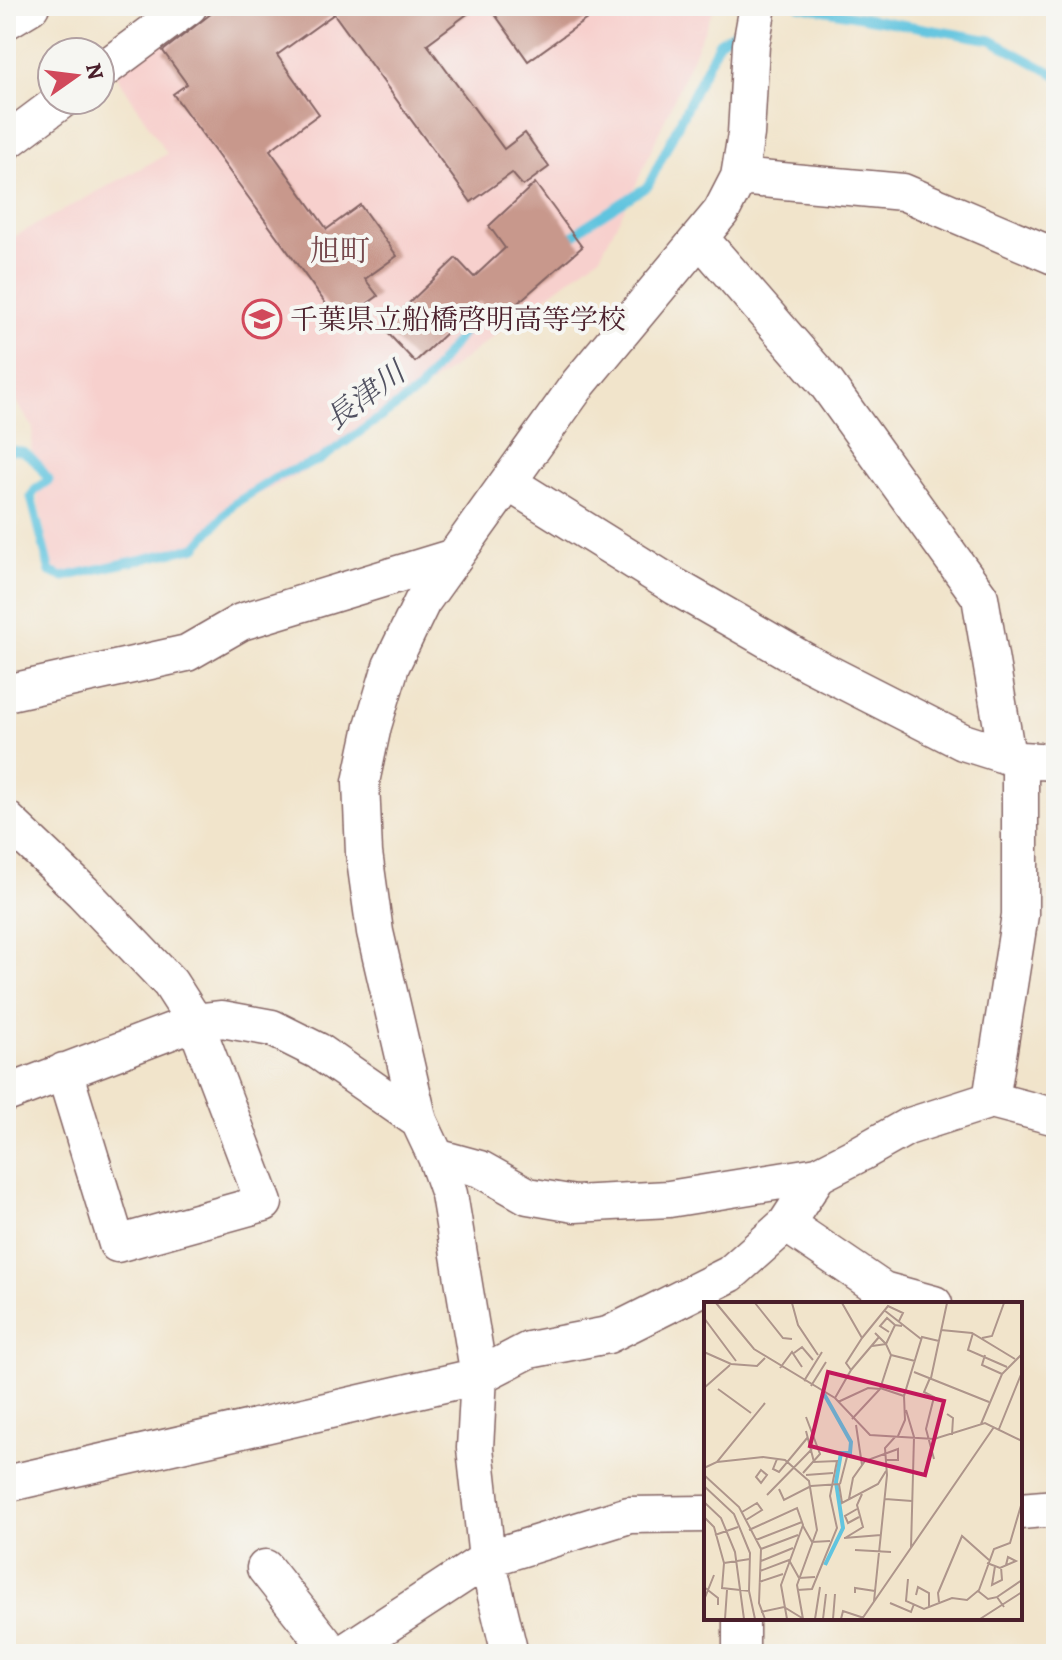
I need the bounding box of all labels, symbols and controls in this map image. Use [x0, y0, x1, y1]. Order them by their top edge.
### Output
north arrow [36, 36, 116, 116]
text: N [78, 60, 111, 83]
district label: 旭町 [310, 231, 370, 271]
school or university icon: 千葉県立船橋啓明高等学校 [241, 298, 283, 340]
place label: 千葉県立船橋啓明高等学校 [290, 301, 626, 339]
water label: 長津川 [317, 351, 415, 439]
inset map [704, 1302, 1022, 1620]

